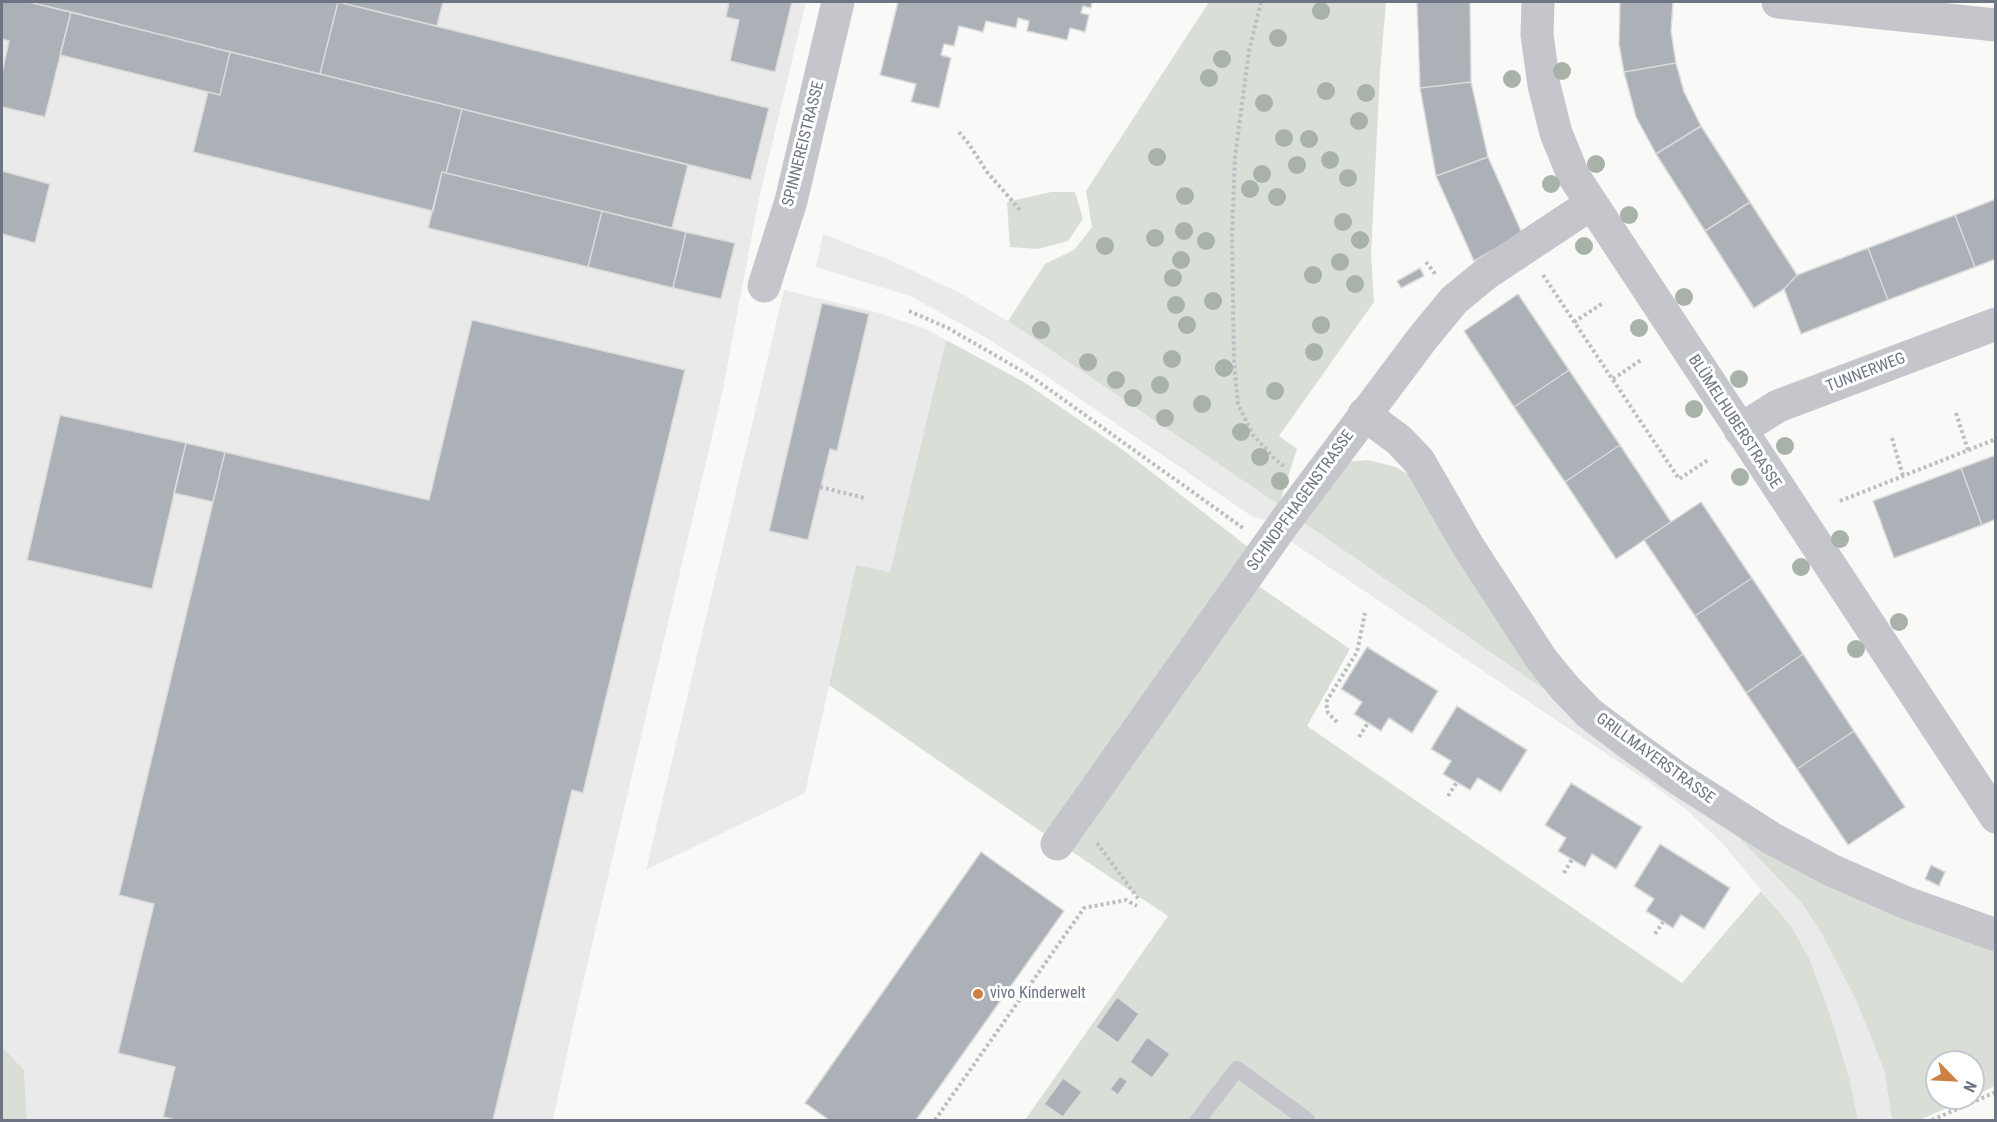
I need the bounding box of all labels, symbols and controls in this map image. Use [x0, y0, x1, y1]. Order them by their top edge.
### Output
street label: SPINNEREISTRASSE [779, 79, 829, 209]
street label: TUNNERWEG [1824, 349, 1908, 397]
street label: BLÜMELHUBERSTRASSE [1684, 352, 1784, 492]
street label: SCHNOPFHAGENSTRASSE [1244, 427, 1358, 575]
street label: GRILLMAYERSTRASSE [1592, 710, 1718, 808]
place label: vivo Kinderwelt [990, 984, 1086, 1004]
marker: vivo Kinderwelt [971, 987, 985, 1001]
north arrow [1925, 1050, 1985, 1110]
text: N [1959, 1078, 1981, 1095]

